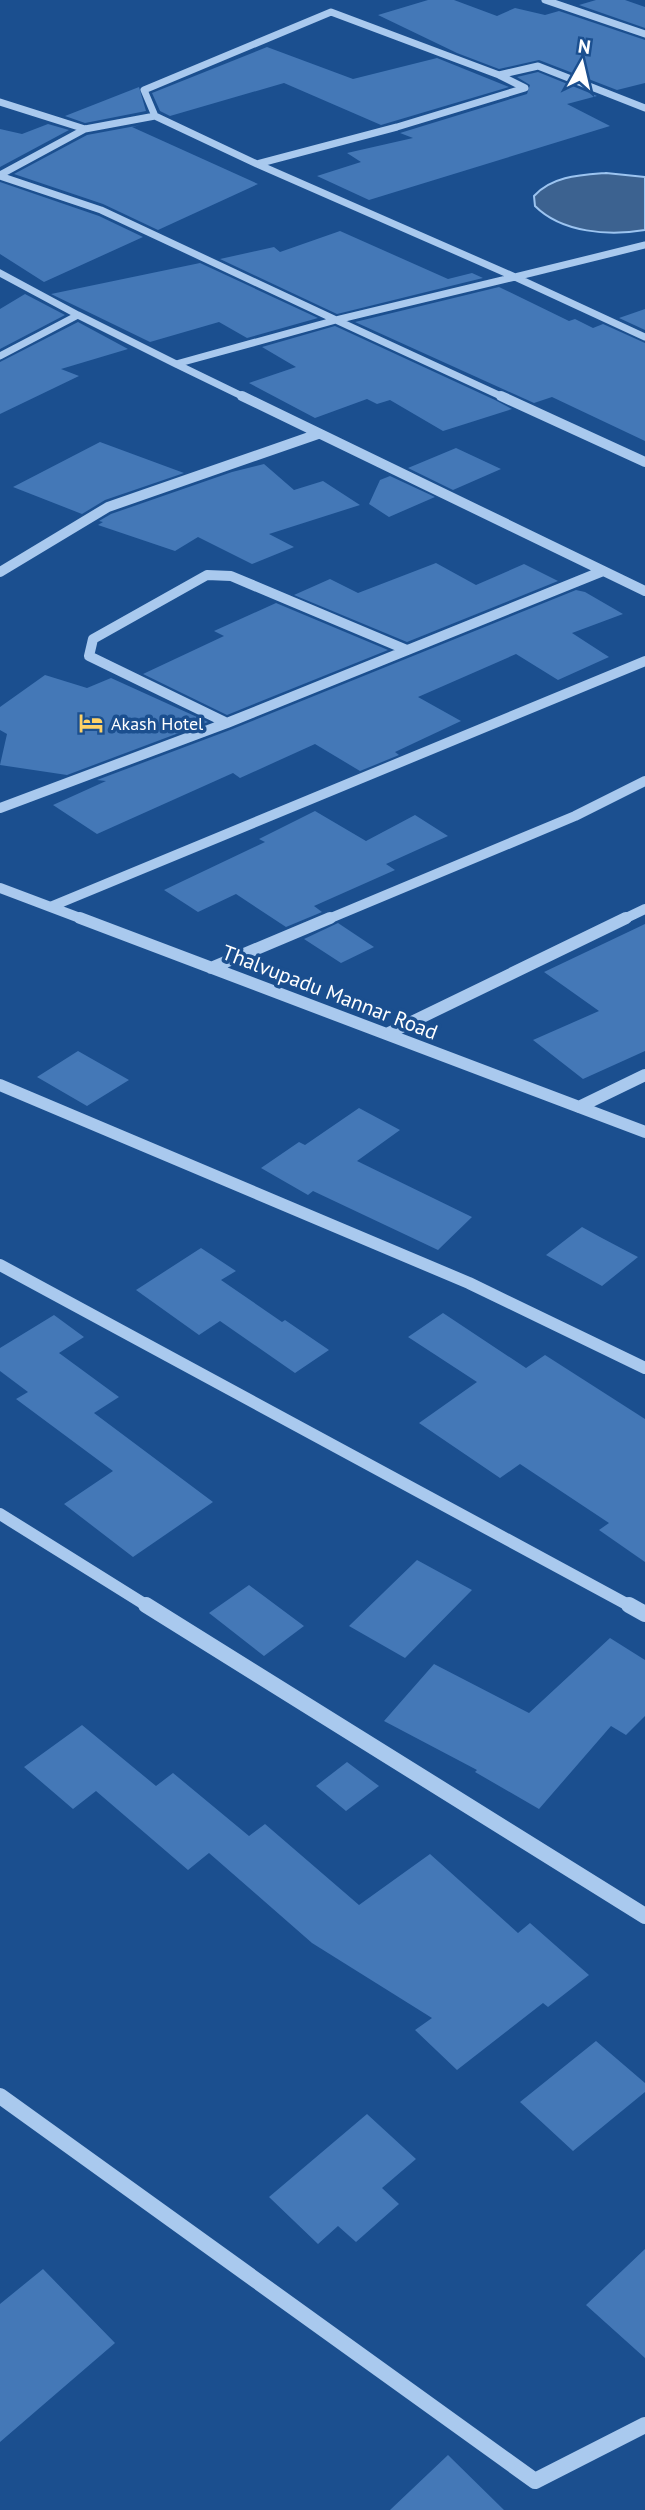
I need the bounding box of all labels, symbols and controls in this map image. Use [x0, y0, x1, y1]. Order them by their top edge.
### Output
north arrow [547, 28, 617, 98]
text: N [577, 33, 592, 59]
hotel icon: Akash Hotel [77, 709, 105, 737]
place label: Akash Hotel [111, 712, 204, 735]
street label: Thalvupadu Mannar Road [218, 938, 442, 1046]

